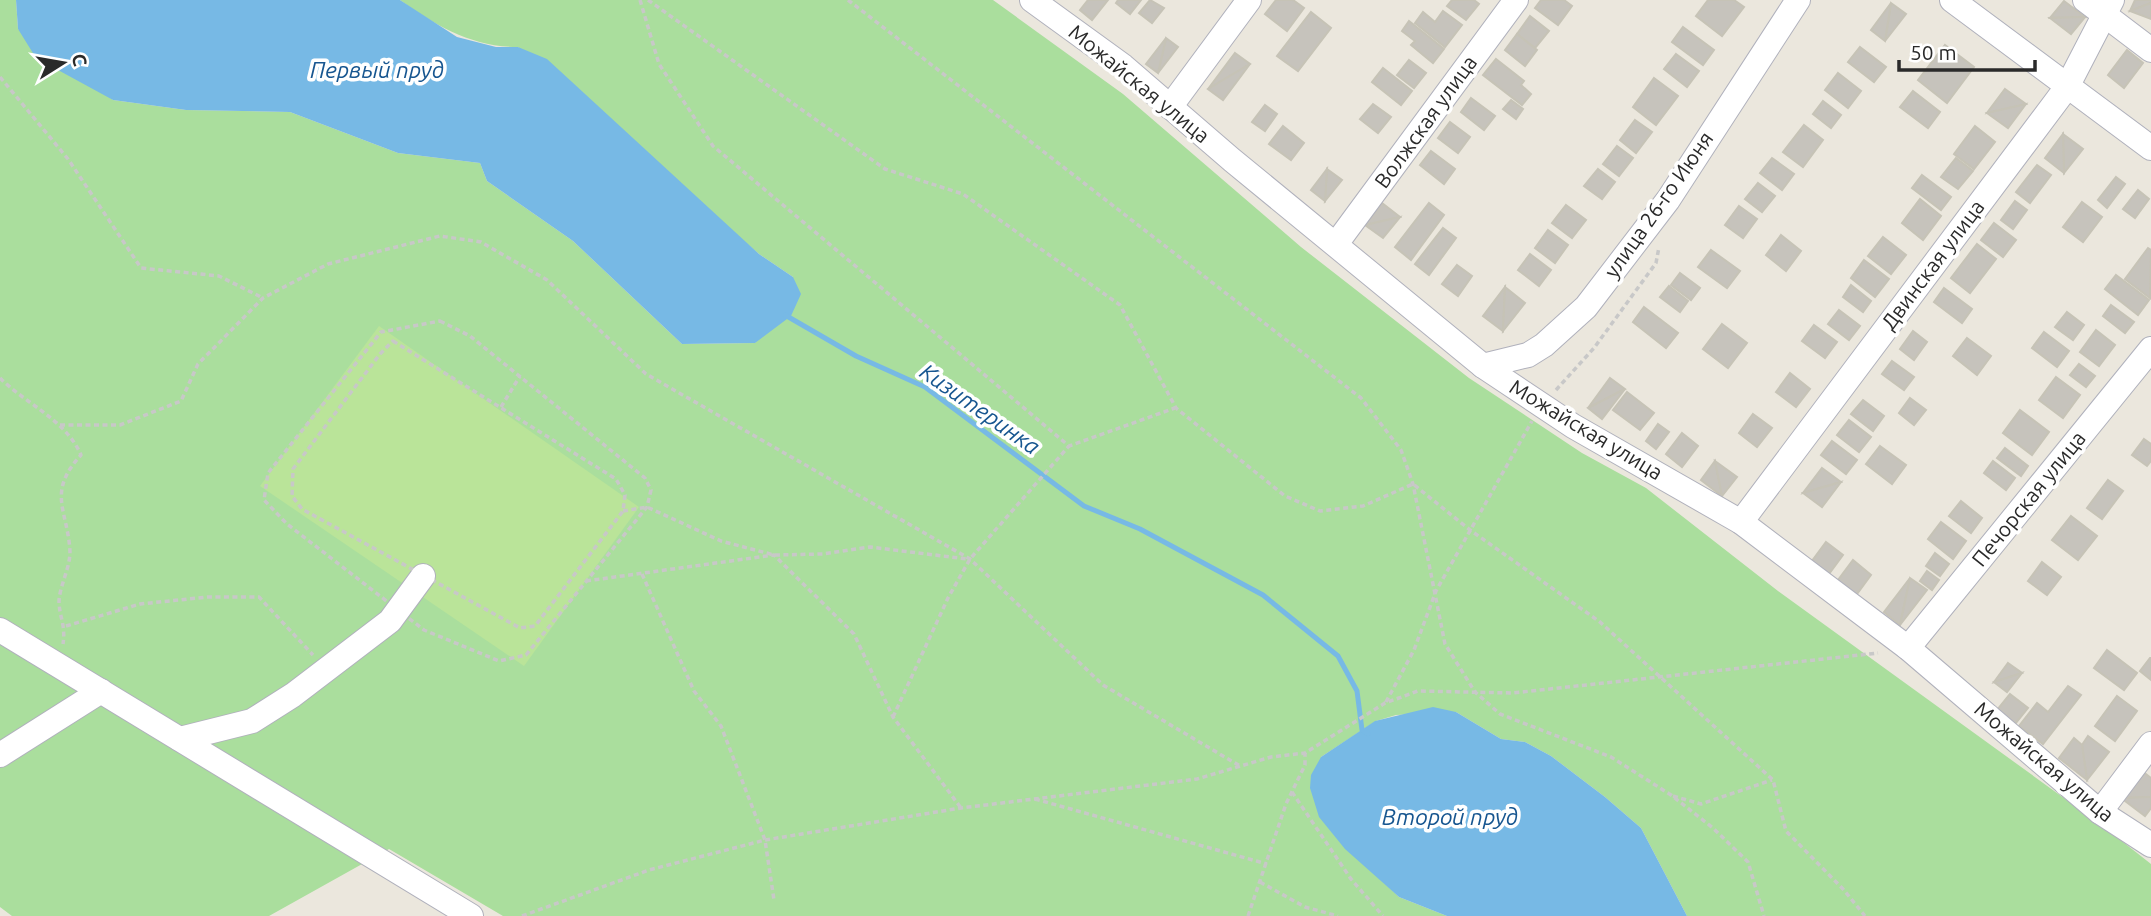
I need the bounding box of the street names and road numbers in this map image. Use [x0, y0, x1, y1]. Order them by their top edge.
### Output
street label: Можайская улица [1064, 19, 1215, 147]
street label: Волжская улица [1369, 50, 1481, 192]
street label: улица 26-го Июня [1599, 127, 1718, 282]
street label: Двинская улица [1876, 195, 1989, 334]
street label: Можайская улица [1506, 374, 1667, 484]
street label: Печорская улица [1966, 426, 2090, 571]
street label: Можайская улица [1970, 696, 2119, 826]

